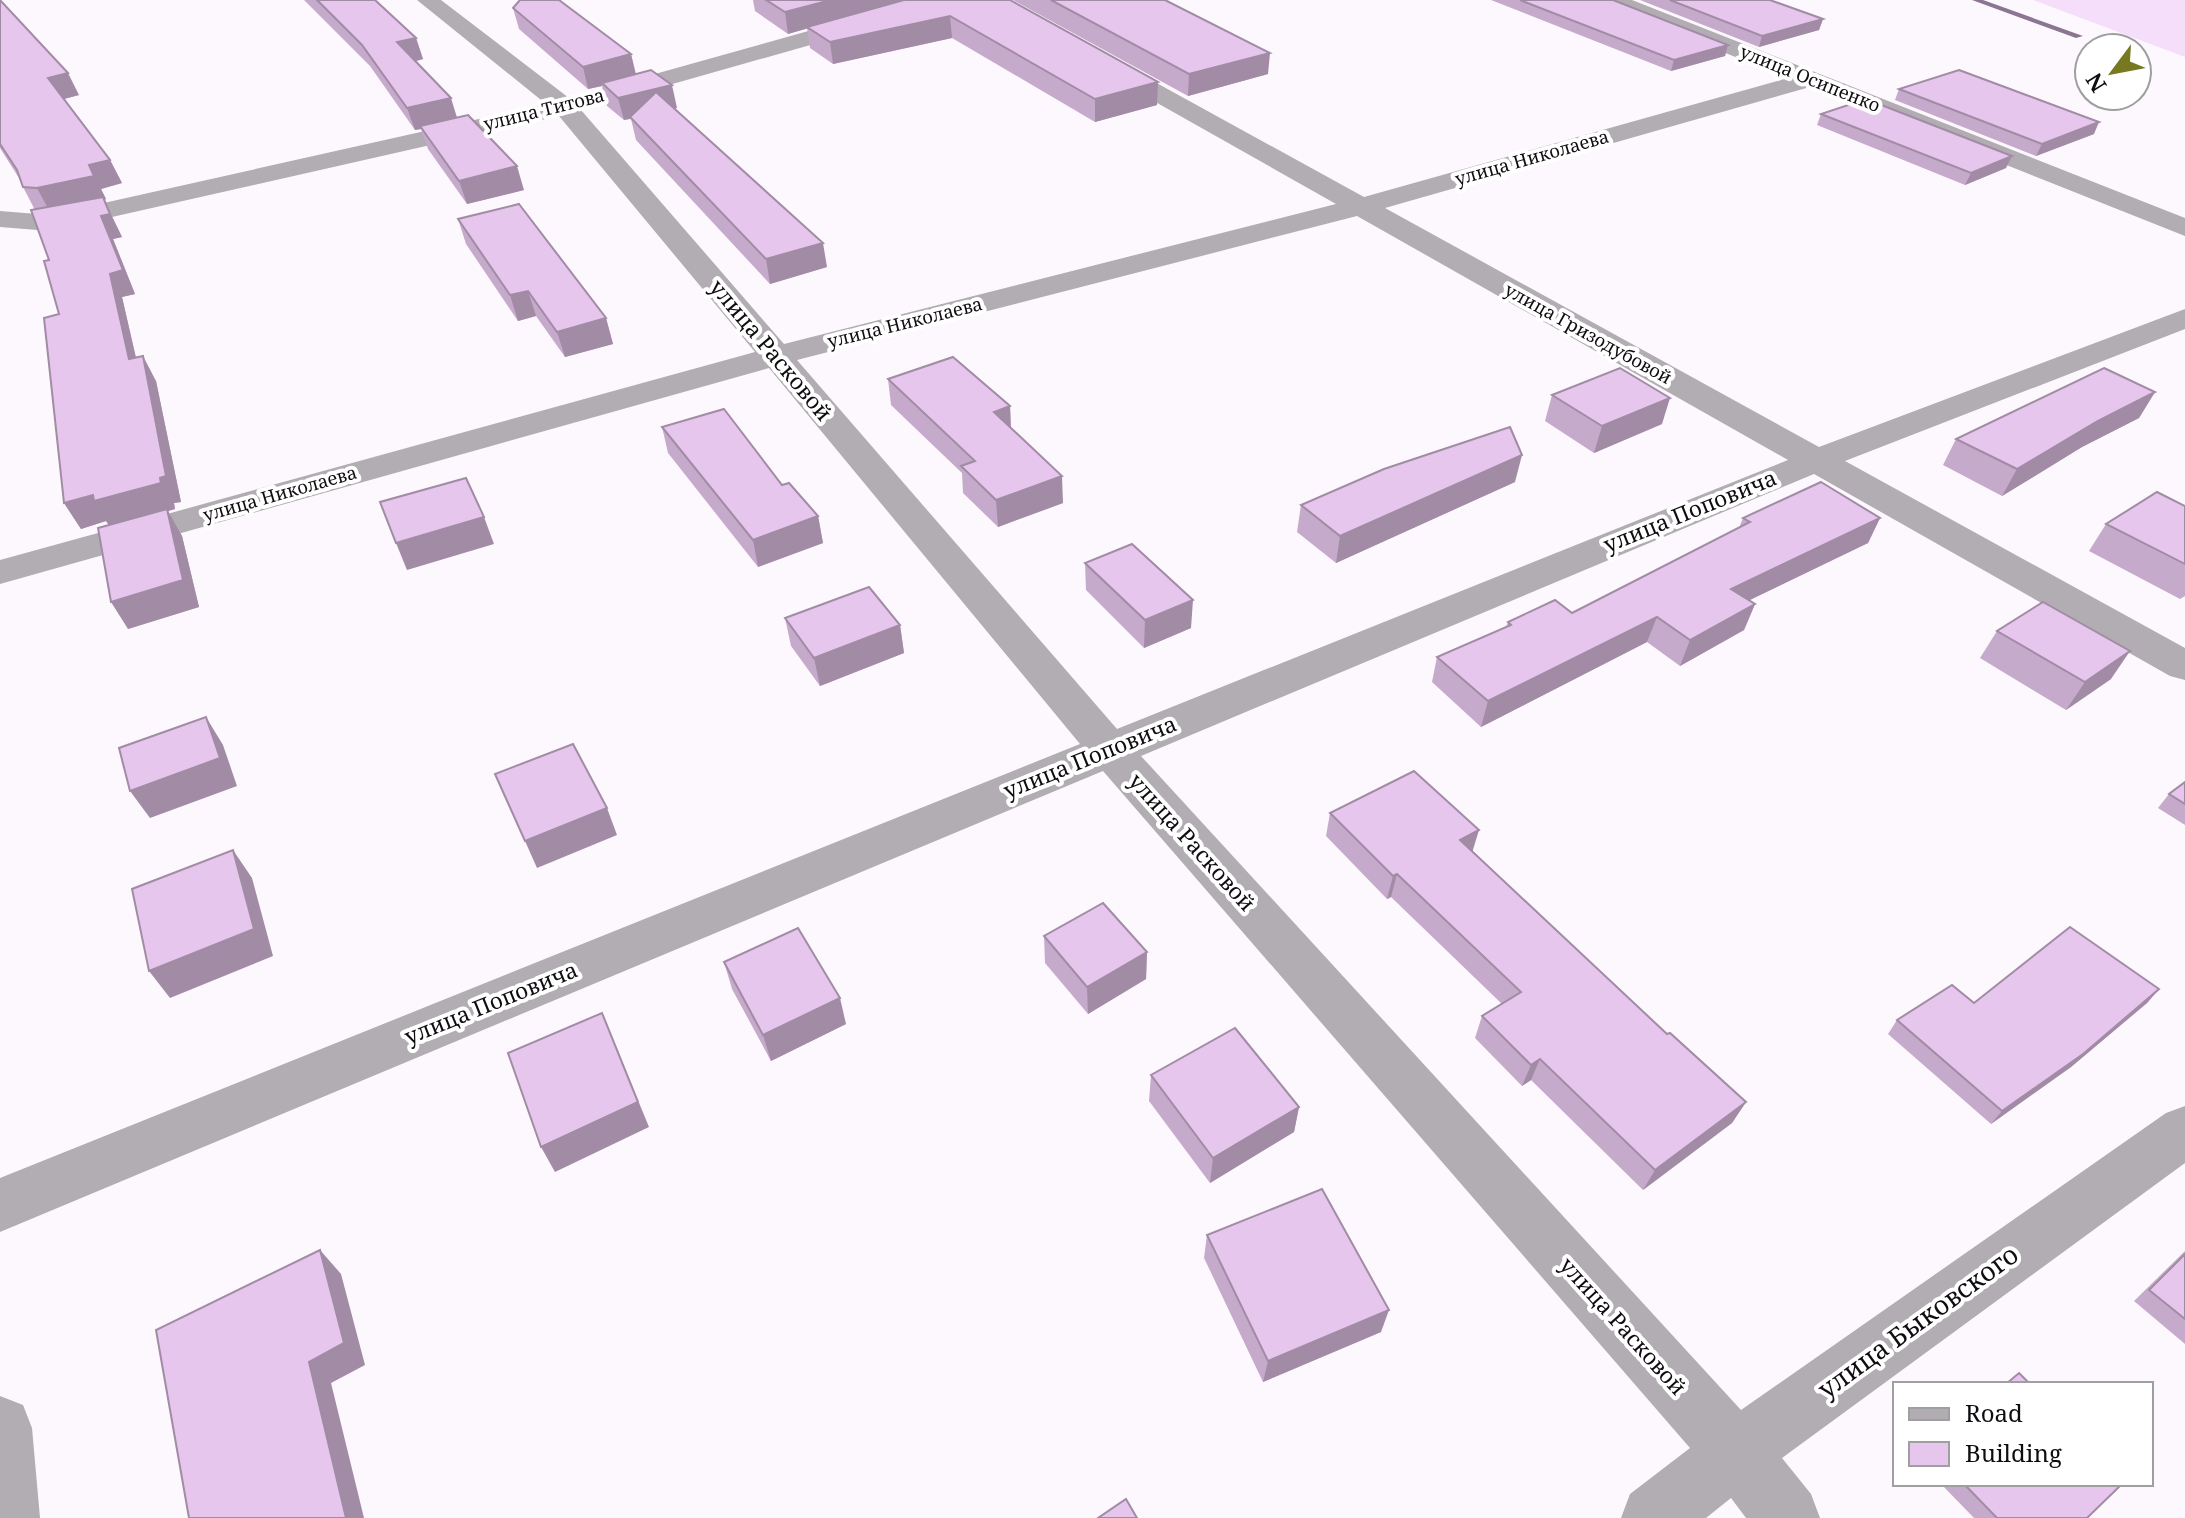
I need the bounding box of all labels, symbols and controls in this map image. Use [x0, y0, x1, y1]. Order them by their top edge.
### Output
north arrow [2073, 32, 2153, 112]
street label: улица Осипенко [1737, 39, 1884, 117]
text: N [2078, 68, 2113, 98]
street label: улица Титова [481, 82, 607, 136]
street label: улица Николаева [1452, 124, 1611, 190]
street label: улица Расковой [704, 272, 840, 426]
street label: улица Гризодубовой [1501, 277, 1676, 389]
street label: улица Николаева [825, 291, 985, 353]
street label: улица Николаева [200, 460, 359, 526]
street label: улица Поповича [1599, 462, 1781, 559]
street label: улица Поповича [999, 708, 1181, 805]
street label: улица Расковой [1123, 766, 1263, 917]
street label: улица Поповича [400, 954, 582, 1051]
street label: улица Быковского [1810, 1236, 2025, 1406]
street label: улица Расковой [1554, 1250, 1694, 1401]
legend [1893, 1382, 2153, 1486]
text: Road [1965, 1396, 2023, 1429]
text: Building [1965, 1436, 2062, 1469]

